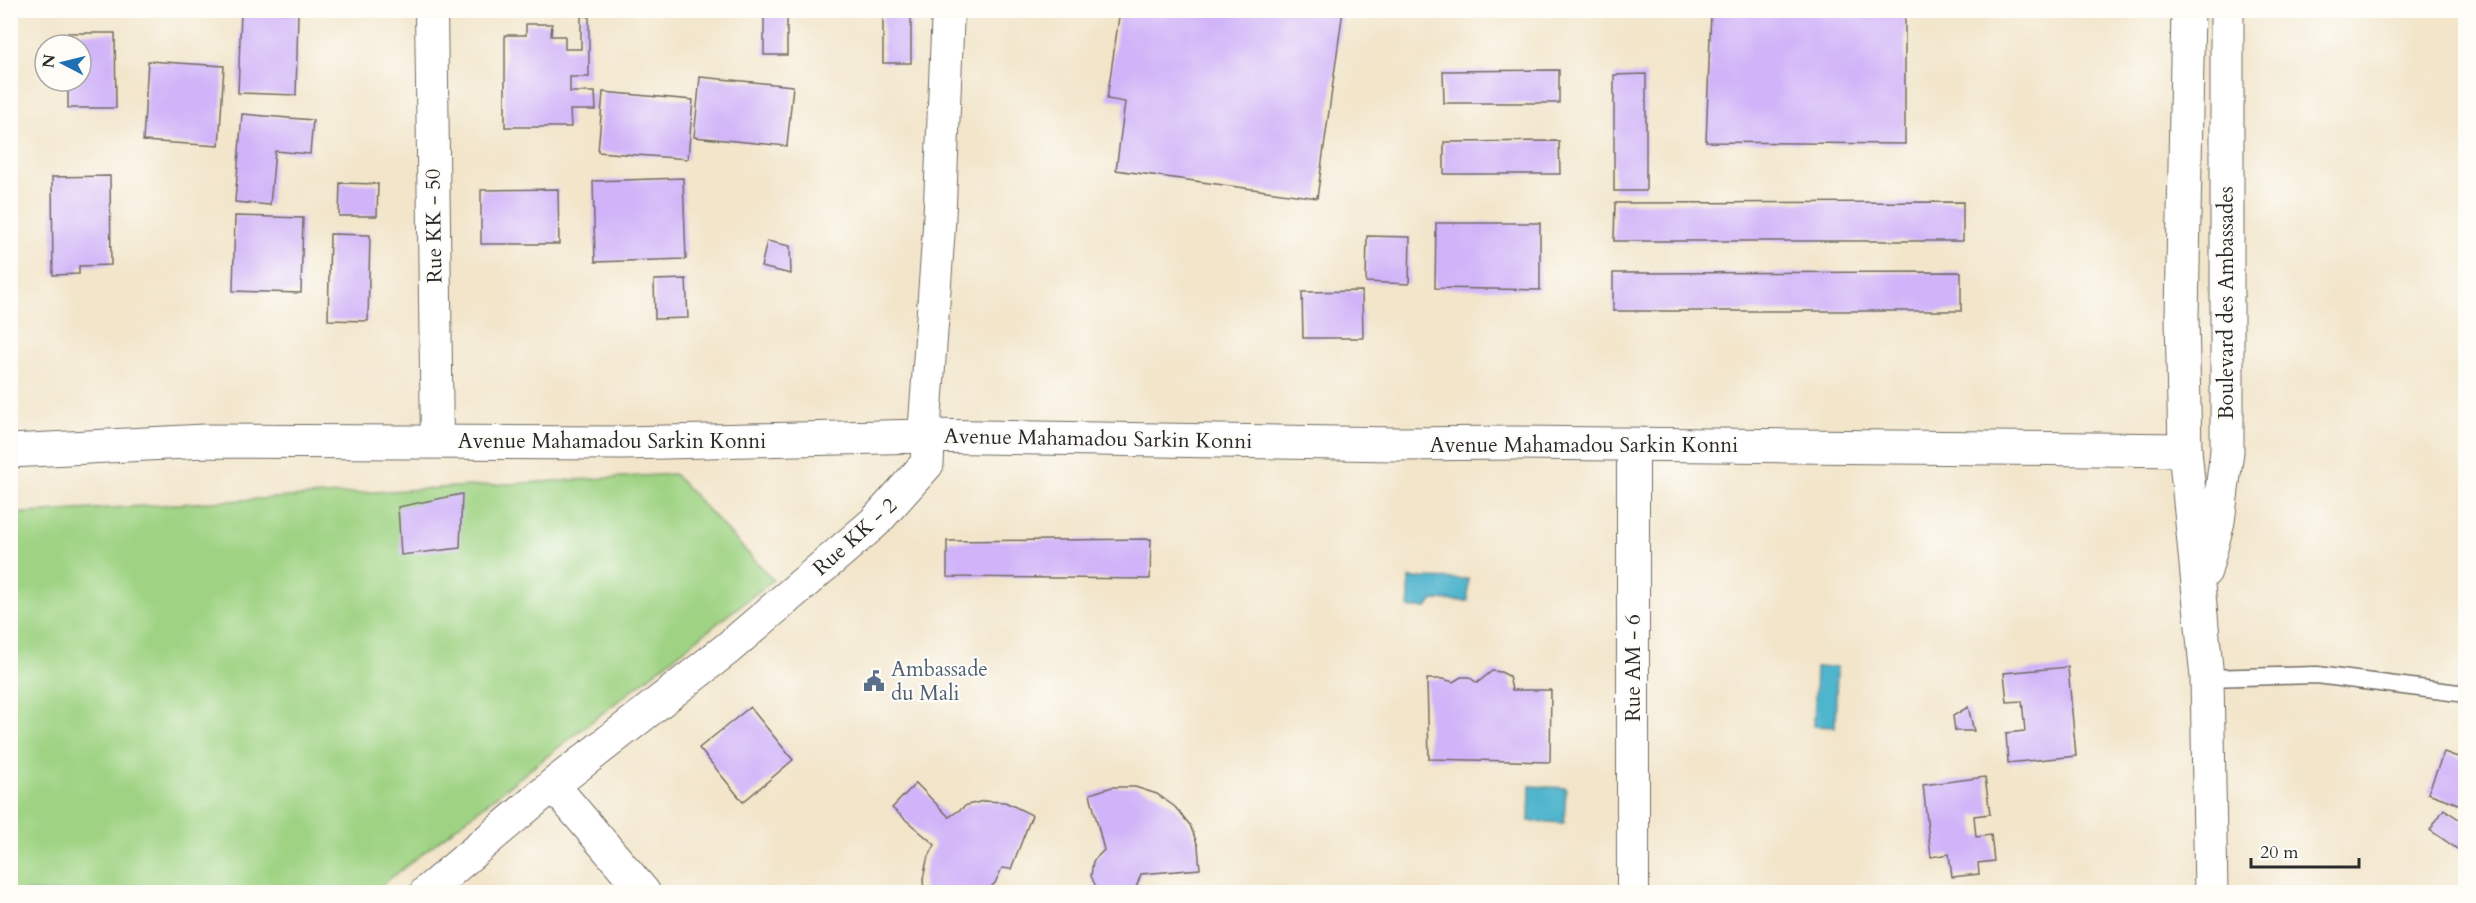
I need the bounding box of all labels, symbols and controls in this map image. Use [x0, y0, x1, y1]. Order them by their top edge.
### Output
north arrow [33, 33, 93, 93]
text: N [37, 53, 61, 70]
street label: Rue KK - 50 [419, 168, 449, 284]
street label: Boulevard des Ambassades [2212, 186, 2241, 420]
street label: Avenue Mahamadou Sarkin Konni [944, 422, 1253, 456]
street label: Avenue Mahamadou Sarkin Konni [458, 427, 766, 456]
street label: Avenue Mahamadou Sarkin Konni [1430, 431, 1738, 460]
street label: Rue KK - 2 [807, 491, 903, 583]
street label: Rue AM - 6 [1619, 614, 1648, 722]
place label: Ambassade du Mali [891, 655, 988, 708]
public building icon: Ambassade du Mali [862, 669, 886, 693]
scale bar [2251, 831, 2359, 869]
text: 20 m [2260, 840, 2299, 865]

